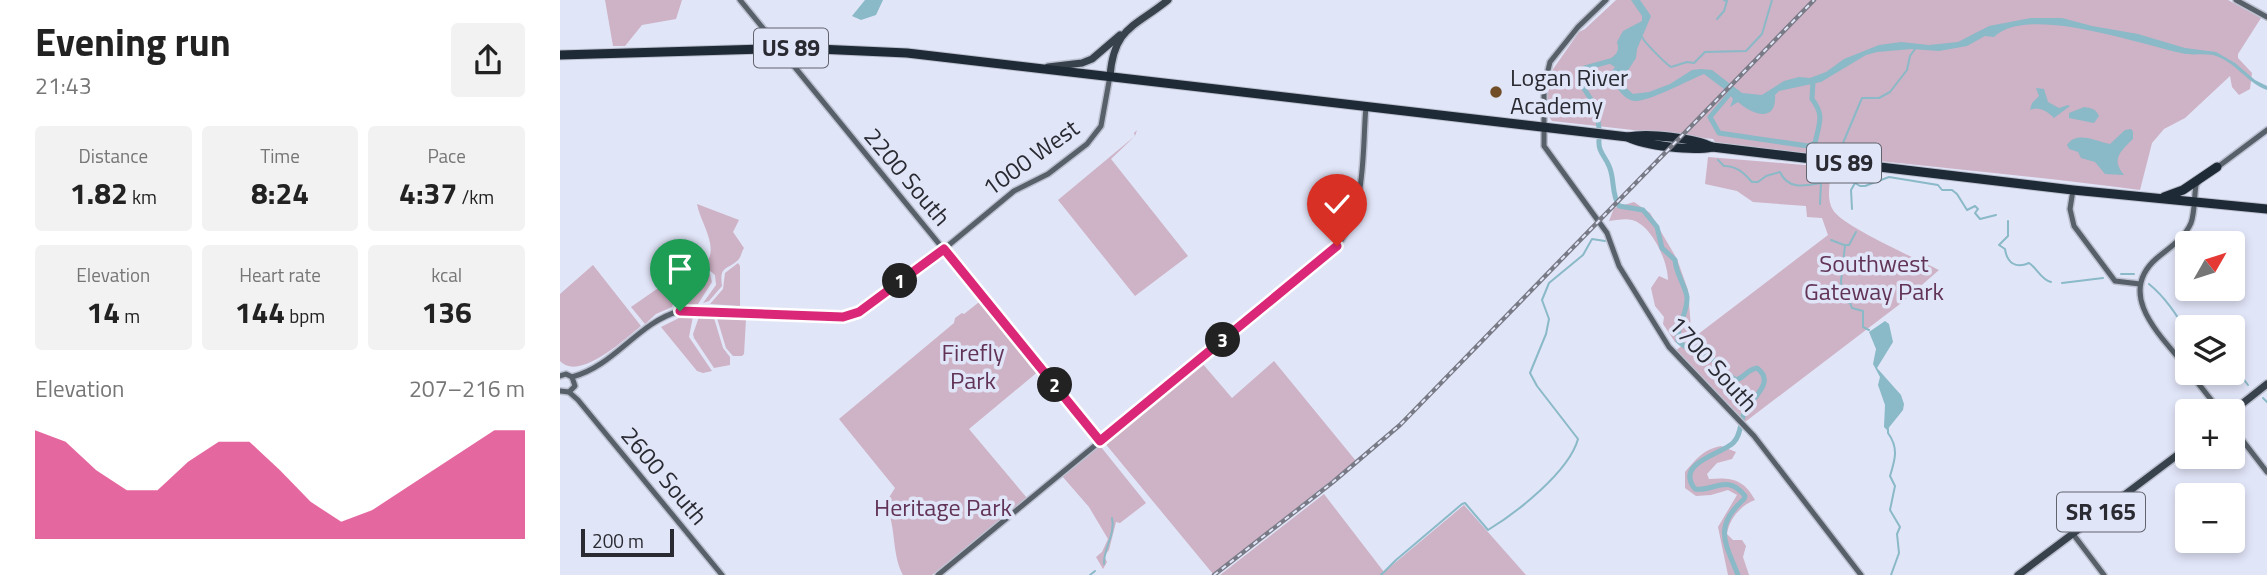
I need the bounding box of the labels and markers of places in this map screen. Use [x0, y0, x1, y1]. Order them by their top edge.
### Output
place label: Logan River Academy [1510, 59, 1628, 123]
marker: Logan River Academy [1488, 84, 1504, 100]
pin [1307, 174, 1367, 246]
pin [650, 239, 710, 311]
pin: 1 [882, 264, 918, 298]
pin: 3 [1206, 322, 1240, 358]
pin: 2 [1037, 368, 1072, 402]

